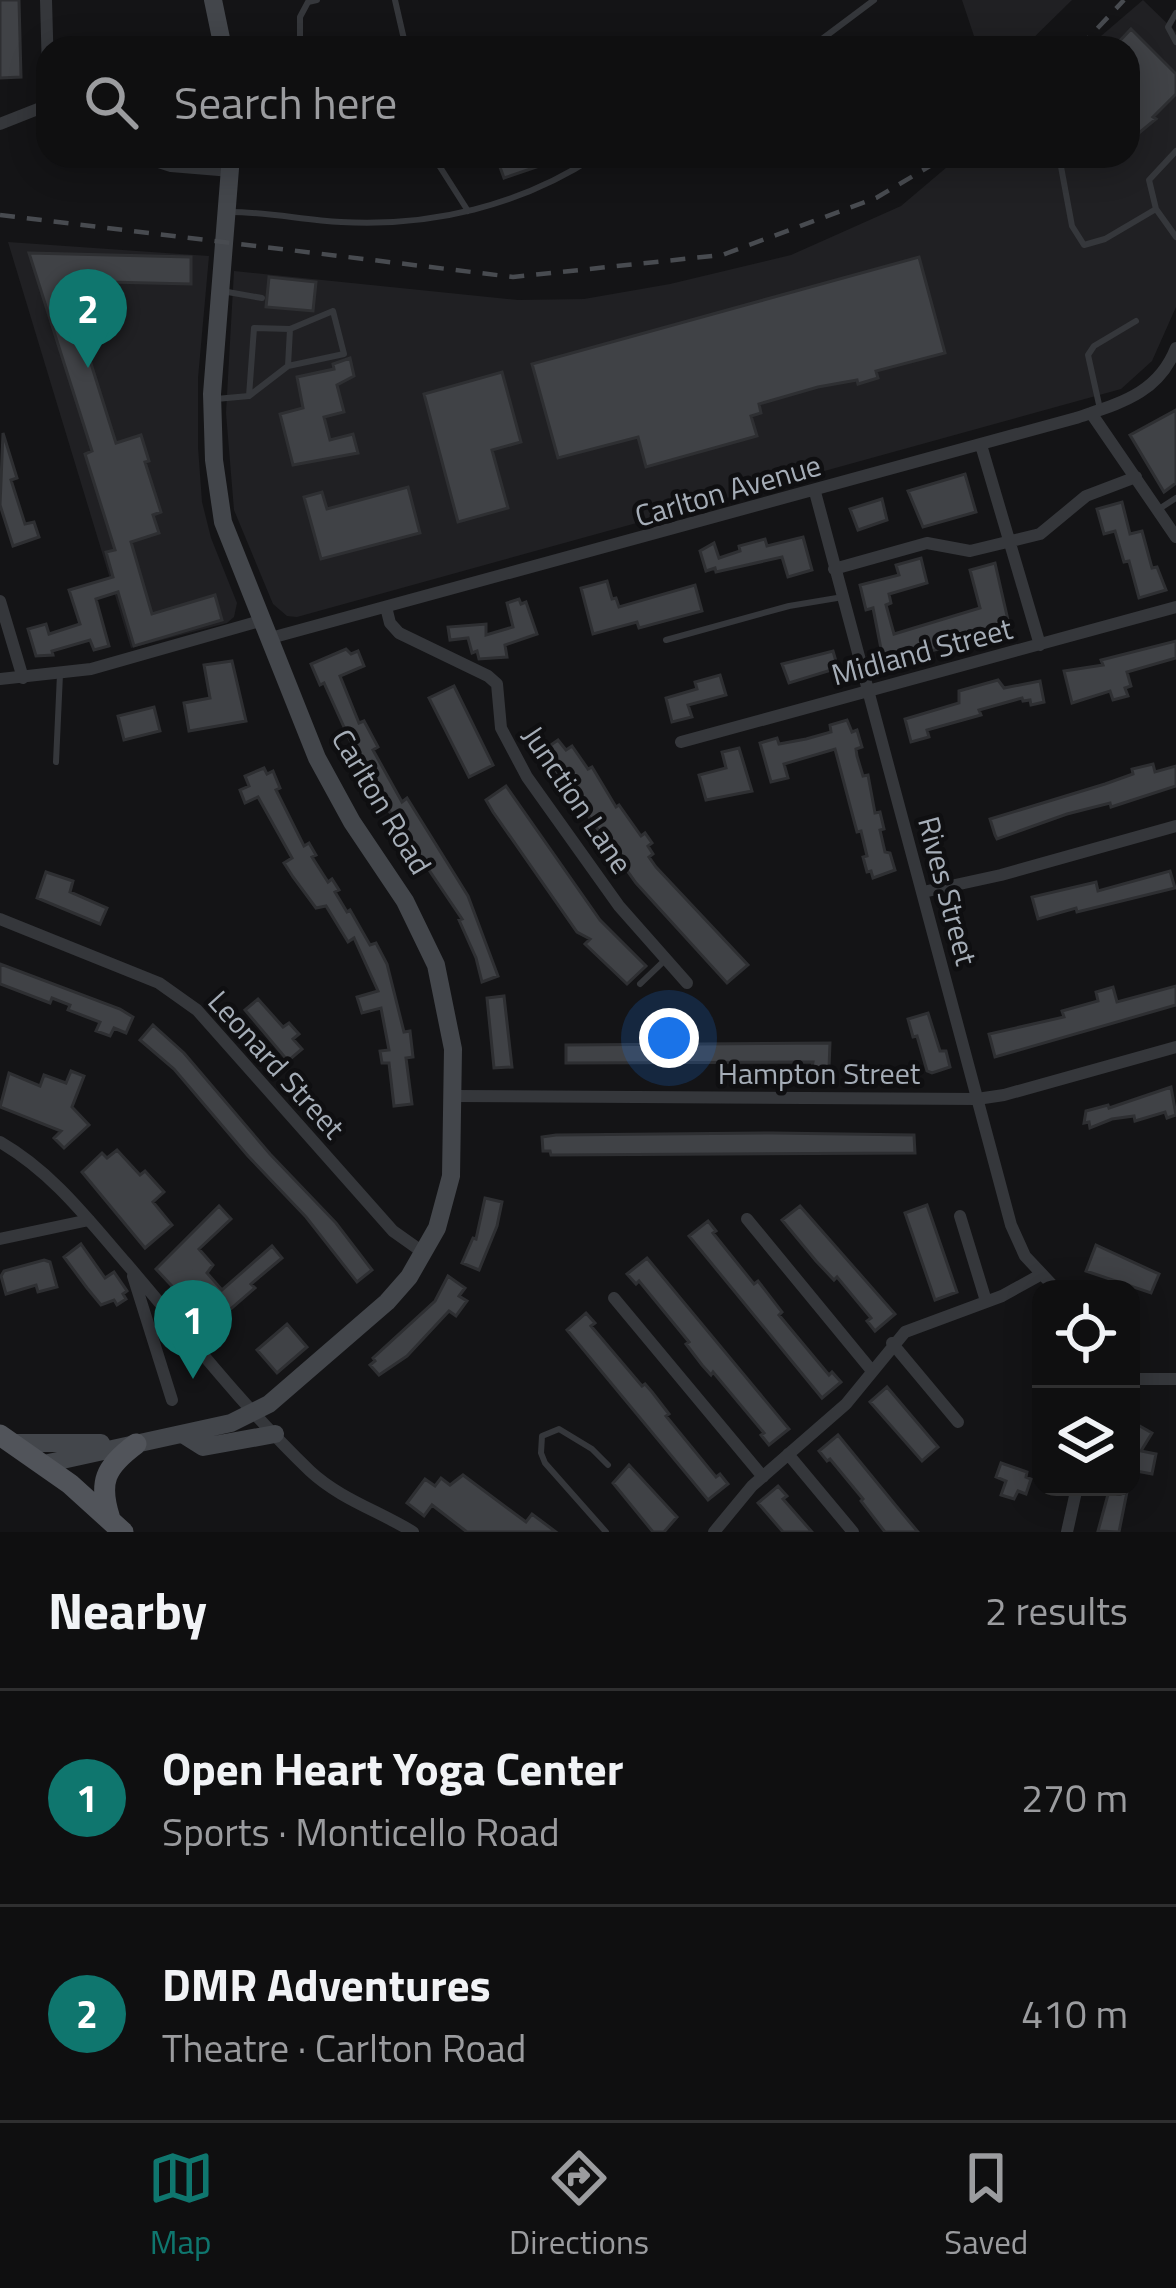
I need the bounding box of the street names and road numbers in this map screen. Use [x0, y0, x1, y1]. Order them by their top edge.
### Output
street label: Carlton Avenue [629, 442, 826, 539]
street label: Midland Street [826, 605, 1018, 697]
street label: Junction Lane [511, 716, 644, 883]
street label: Carlton Road [320, 720, 443, 883]
street label: Rives Street [906, 811, 990, 971]
street label: Leonard Street [197, 980, 356, 1149]
street label: Hampton Street [718, 1050, 921, 1096]

